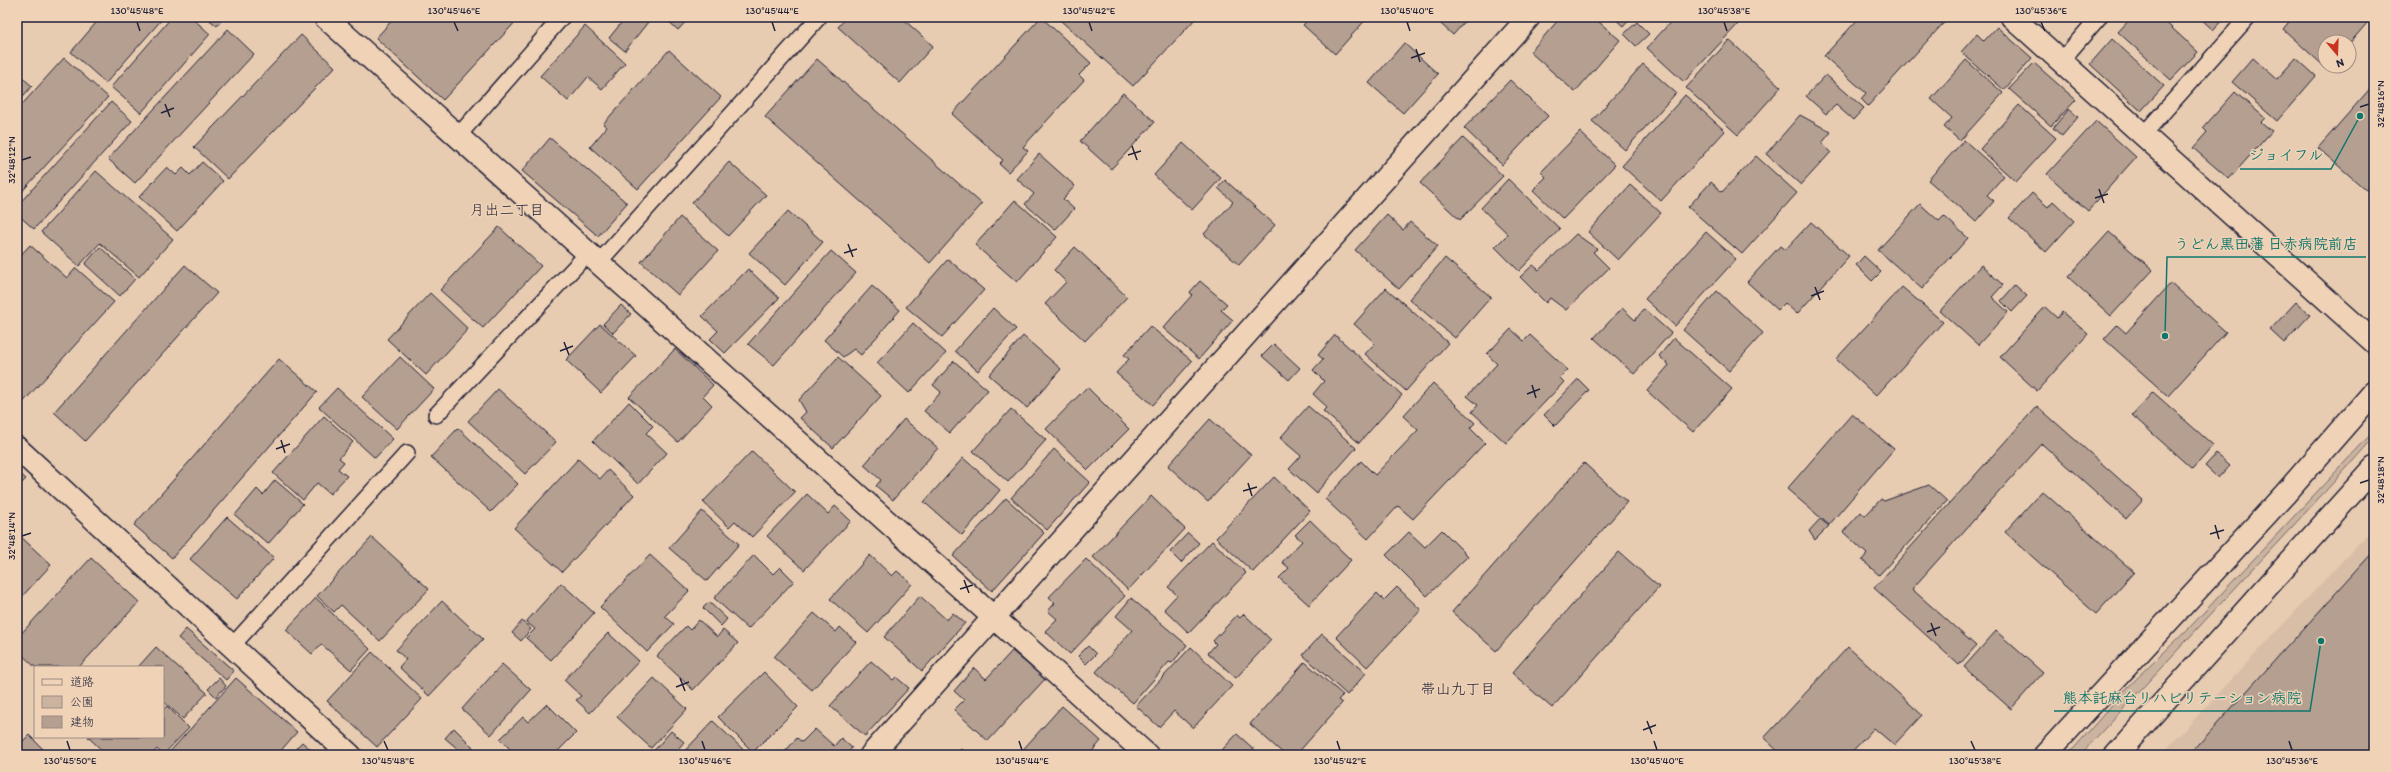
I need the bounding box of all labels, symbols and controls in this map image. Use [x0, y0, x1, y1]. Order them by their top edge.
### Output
text: 130°45'48"E [111, 4, 164, 17]
text: 130°45'46"E [428, 4, 481, 17]
text: 130°45'44"E [745, 4, 799, 17]
text: 130°45'42"E [1063, 4, 1116, 17]
text: 130°45'40"E [1380, 4, 1434, 17]
text: 130°45'38"E [1698, 4, 1751, 17]
text: 130°45'36"E [2015, 4, 2068, 17]
north arrow [2317, 34, 2357, 74]
text: N [2334, 56, 2346, 70]
text: 32°48'16"N [2374, 80, 2387, 128]
text: 32°48'12"N [5, 136, 18, 184]
callout: ジョイフル [2240, 142, 2331, 169]
text: ジョイフル [2249, 146, 2323, 164]
district label: 月出二丁目 [469, 201, 545, 219]
callout: うどん黒田藩 日赤病院前店 [2167, 230, 2366, 257]
text: うどん黒田藩 日赤病院前店 [2174, 235, 2358, 253]
text: 32°48'18"N [2374, 456, 2387, 504]
text: 32°48'14"N [5, 512, 18, 560]
legend [34, 666, 164, 738]
text: 道路 [70, 675, 94, 689]
district label: 帯山九丁目 [1420, 680, 1496, 698]
callout: 熊本託麻台リハビリテーション病院 [2054, 684, 2310, 711]
text: 熊本託麻台リハビリテーション病院 [2062, 689, 2302, 707]
text: 公園 [70, 695, 94, 709]
text: 建物 [70, 715, 94, 729]
text: 130°45'50"E [44, 754, 97, 767]
text: 130°45'48"E [362, 754, 415, 767]
text: 130°45'46"E [679, 754, 732, 767]
text: 130°45'44"E [995, 754, 1049, 767]
text: 130°45'42"E [1314, 754, 1367, 767]
text: 130°45'40"E [1630, 754, 1684, 767]
text: 130°45'38"E [1949, 754, 2002, 767]
text: 130°45'36"E [2266, 754, 2319, 767]

